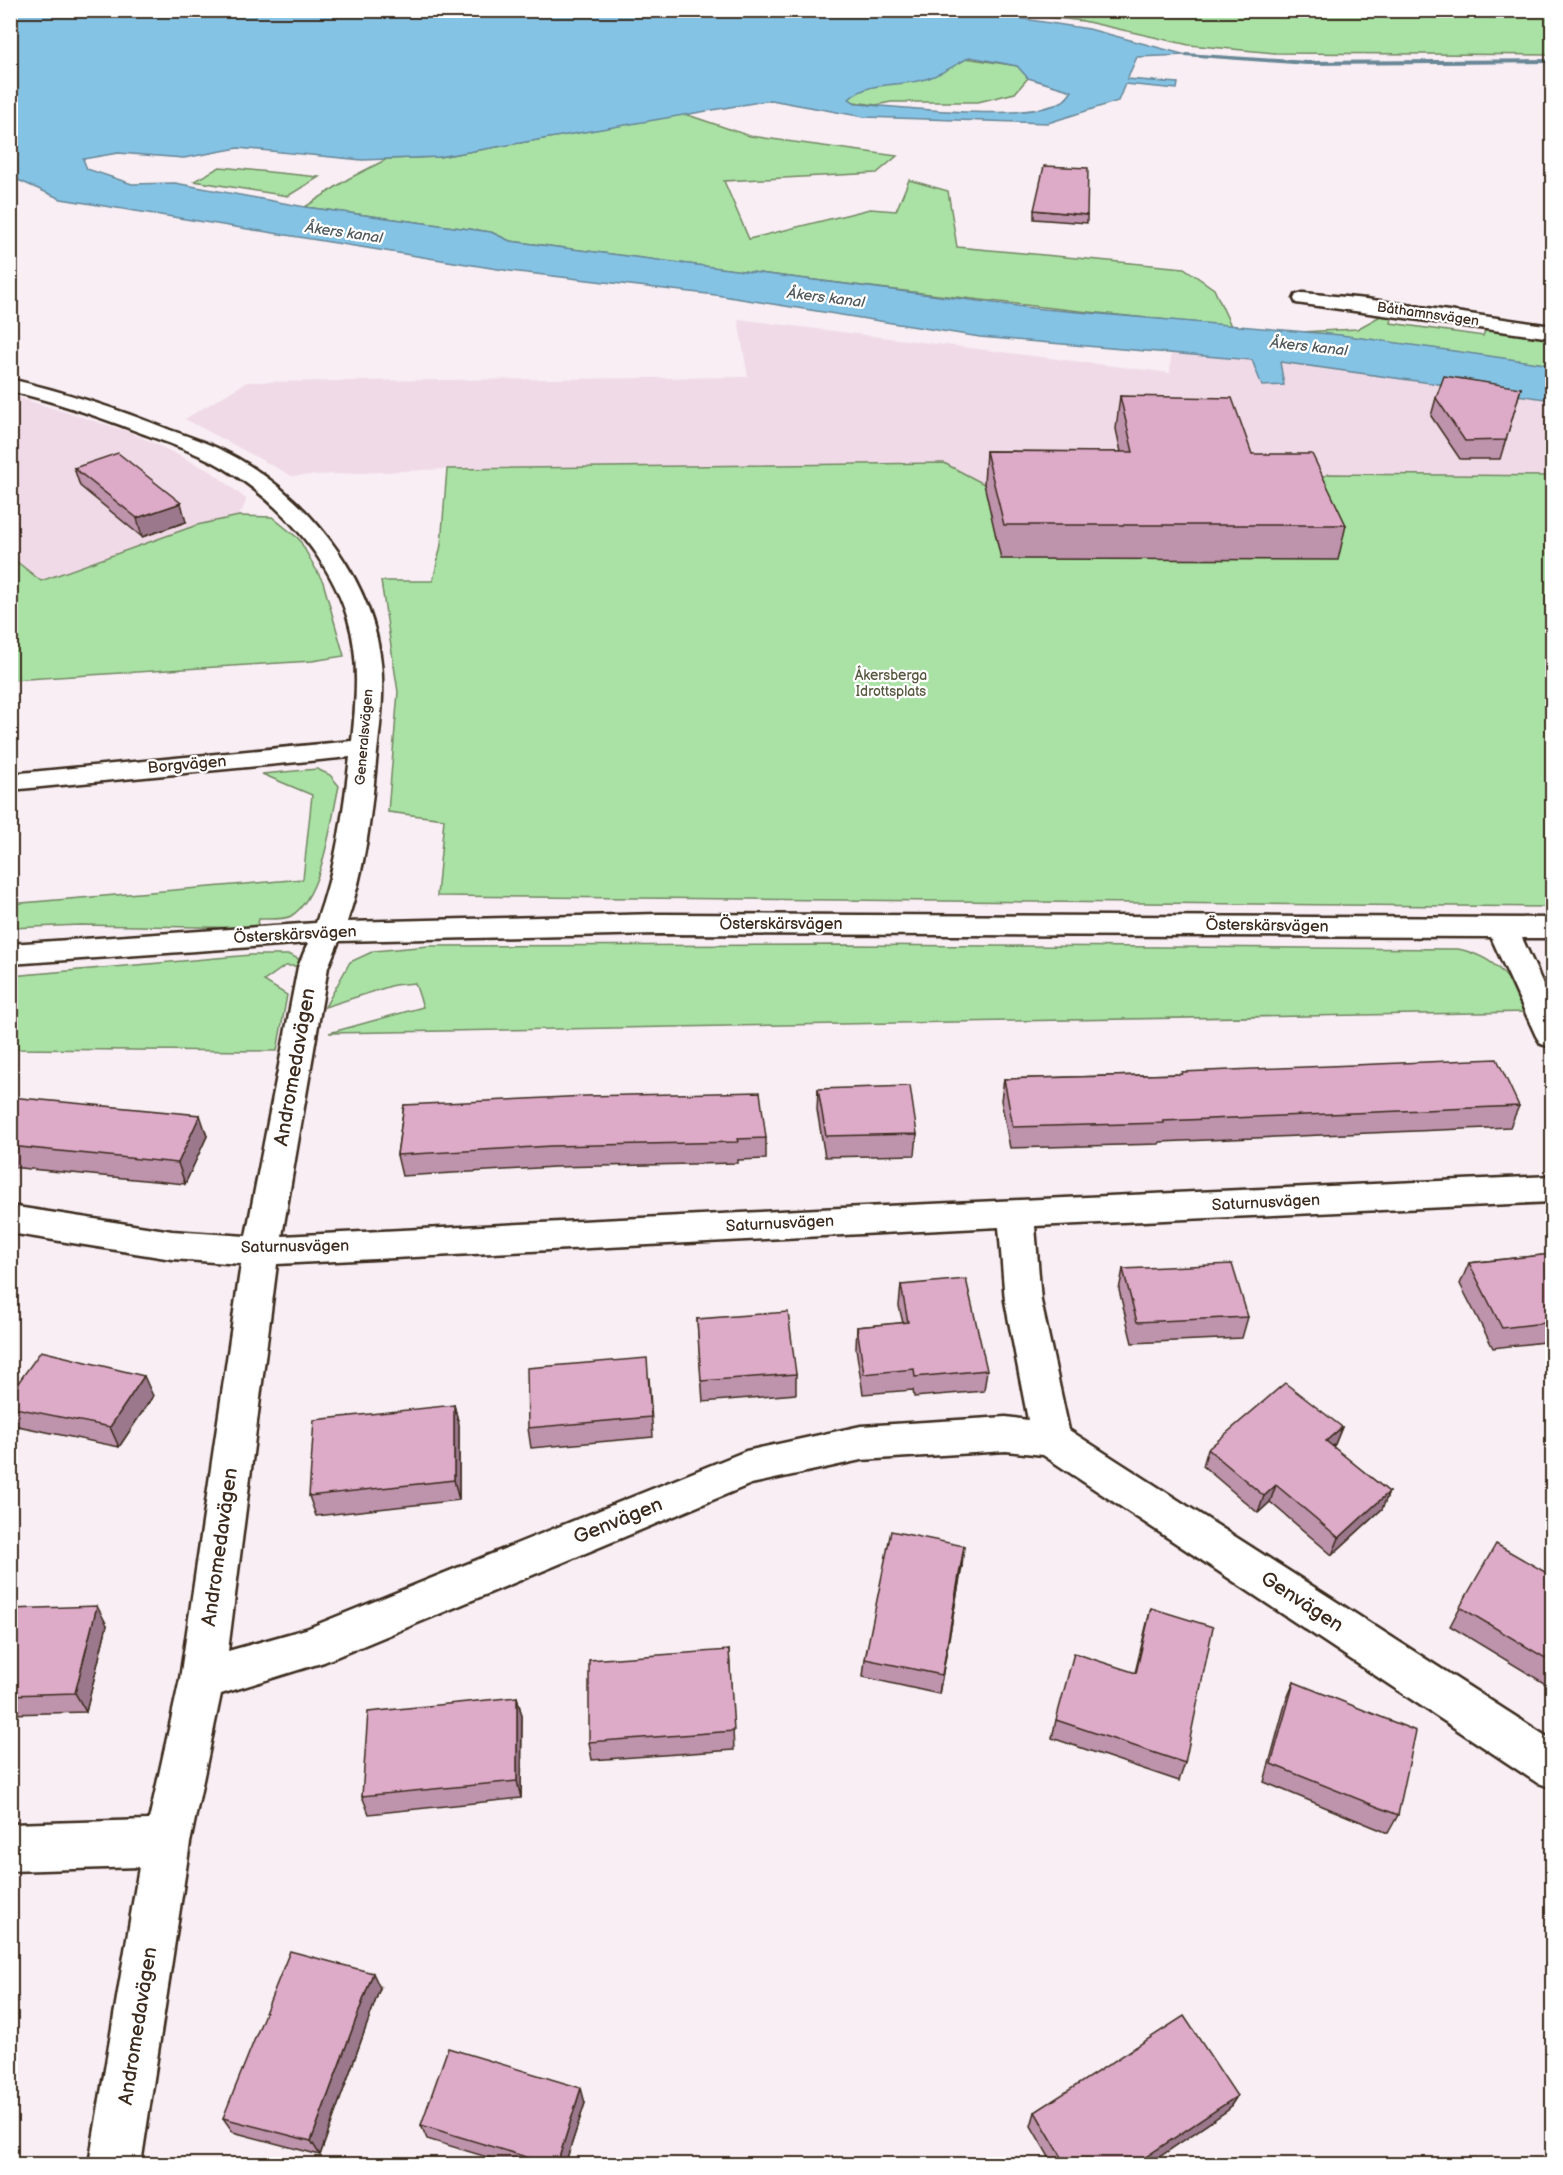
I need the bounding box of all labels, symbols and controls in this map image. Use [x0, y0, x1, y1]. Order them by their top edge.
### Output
water label: Åkers kanal [303, 218, 384, 248]
water label: Åkers kanal [785, 284, 866, 312]
street label: Båthamnsvägen [1376, 298, 1480, 330]
water label: Åkers kanal [1268, 333, 1349, 361]
park label: Åkersberga Idrottsplats [855, 665, 927, 700]
street label: Generalsvägen [351, 688, 377, 786]
street label: Borgvägen [147, 752, 227, 778]
street label: Österskärsvägen [720, 913, 842, 934]
street label: Österskärsvägen [1205, 913, 1329, 937]
street label: Österskärsvägen [233, 920, 357, 948]
street label: Andromedavägen [269, 986, 321, 1148]
street label: Saturnusvägen [1211, 1191, 1321, 1215]
street label: Saturnusvägen [725, 1212, 835, 1236]
street label: Saturnusvägen [241, 1237, 349, 1257]
street label: Andromedavägen [197, 1466, 243, 1628]
street label: Genvägen [570, 1492, 666, 1550]
street label: Genvägen [1256, 1566, 1348, 1638]
street label: Andromedavägen [114, 1945, 162, 2107]

